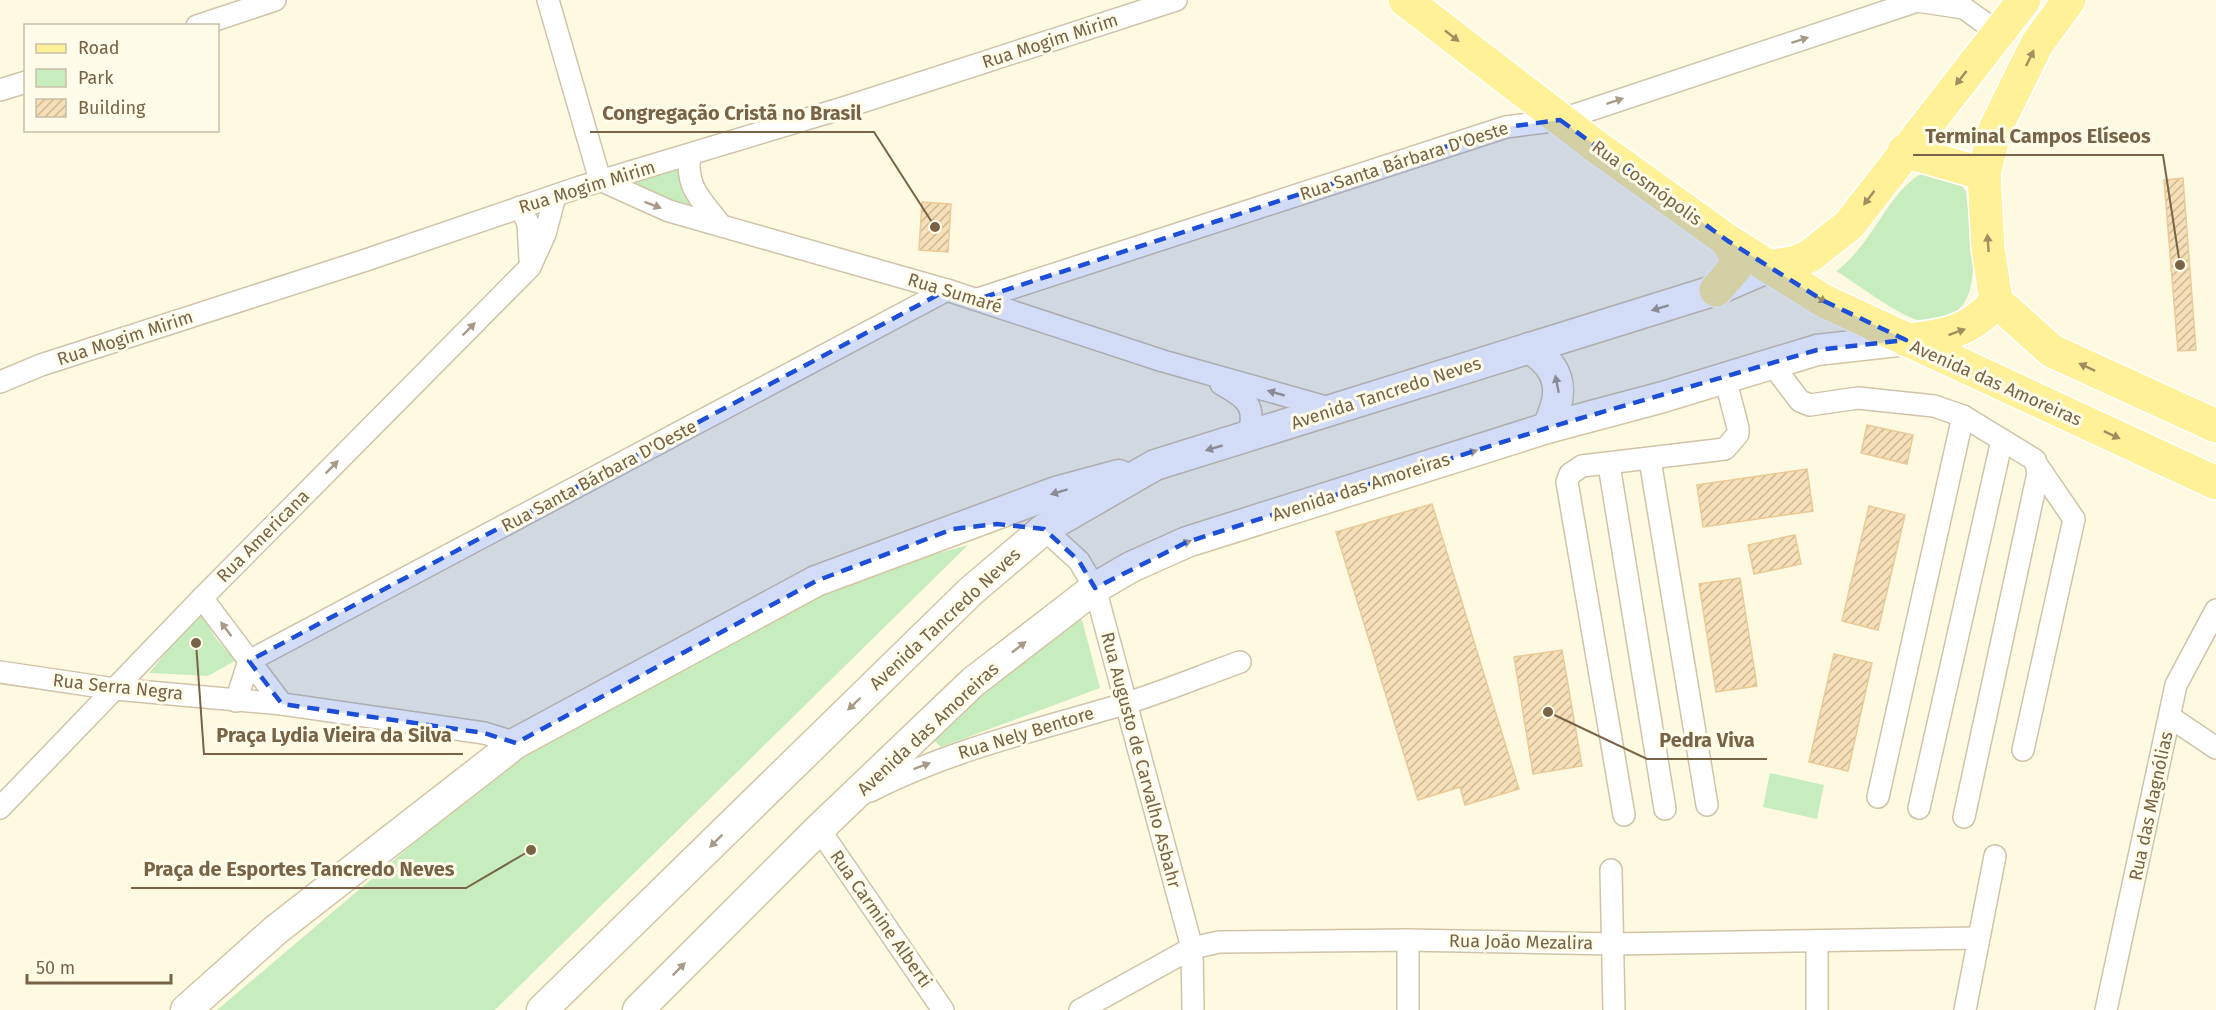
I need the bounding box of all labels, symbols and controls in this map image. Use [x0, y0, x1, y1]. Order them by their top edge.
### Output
street label: Rua Mogim Mirim [979, 9, 1121, 73]
legend [24, 24, 219, 132]
one-way arrow [1444, 29, 1459, 41]
one-way arrow [1791, 34, 1809, 44]
text: Road [78, 37, 120, 59]
one-way arrow [2025, 49, 2035, 66]
text: Park [78, 67, 114, 89]
one-way arrow [1956, 71, 1968, 86]
callout: Congregação Cristã no Brasil [590, 94, 874, 132]
one-way arrow [1606, 96, 1624, 106]
text: Building [78, 97, 146, 119]
text: Congregação Cristã no Brasil [602, 101, 862, 125]
street label: Rua Santa Bárbara D'Oeste [1297, 117, 1511, 205]
callout: Terminal Campos Elíseos [1913, 117, 2163, 155]
text: Terminal Campos Elíseos [1925, 124, 2151, 148]
street label: Rua Cosmópolis [1588, 136, 1706, 230]
street label: Rua Mogim Mirim [516, 156, 658, 218]
one-way arrow [1862, 190, 1875, 206]
one-way arrow [644, 201, 662, 210]
one-way arrow [1983, 233, 1993, 252]
street label: Rua Sumaré [905, 268, 1005, 318]
one-way arrow [1811, 293, 1828, 303]
one-way arrow [1651, 303, 1669, 313]
street label: Rua Mogim Mirim [54, 306, 196, 370]
one-way arrow [462, 322, 476, 336]
one-way arrow [1948, 326, 1966, 336]
street label: Avenida das Amoreiras [1907, 335, 2085, 431]
street label: Avenida Tancredo Neves [1288, 352, 1484, 434]
one-way arrow [2078, 362, 2095, 371]
one-way arrow [1552, 374, 1561, 393]
one-way arrow [1267, 388, 1285, 397]
street label: Rua Santa Bárbara D'Oeste [498, 415, 700, 537]
one-way arrow [2104, 431, 2121, 440]
one-way arrow [1204, 444, 1222, 453]
street label: Avenida das Amoreiras [1269, 448, 1453, 526]
one-way arrow [1460, 448, 1478, 457]
one-way arrow [324, 460, 339, 474]
street label: Rua Americana [212, 485, 314, 587]
one-way arrow [1050, 488, 1068, 497]
one-way arrow [1175, 539, 1193, 549]
street label: Avenida Tancredo Neves [865, 543, 1025, 695]
one-way arrow [220, 621, 232, 637]
street label: Rua Augusto de Carvalho Asbahr [1096, 630, 1186, 890]
one-way arrow [1011, 641, 1027, 654]
street label: Avenida das Amoreiras [853, 658, 1003, 800]
street label: Rua Serra Negra [52, 669, 184, 705]
one-way arrow [848, 696, 862, 710]
street label: Rua Nely Bentore [955, 702, 1097, 764]
callout: Praça Lydia Vieira da Silva [204, 716, 463, 754]
callout: Pedra Viva [1647, 721, 1767, 759]
text: Praça Lydia Vieira da Silva [216, 723, 452, 747]
text: Pedra Viva [1659, 728, 1755, 752]
street label: Rua das Magnólias [2124, 729, 2178, 883]
one-way arrow [913, 761, 931, 771]
one-way arrow [709, 833, 723, 847]
street label: Rua Carmine Alberti [825, 846, 937, 992]
callout: Praça de Esportes Tancredo Neves [131, 850, 466, 888]
text: Praça de Esportes Tancredo Neves [144, 857, 455, 881]
street label: Rua João Mezalira [1449, 930, 1593, 954]
scale bar [27, 947, 171, 985]
text: 50 m [36, 957, 75, 979]
one-way arrow [672, 962, 686, 976]

